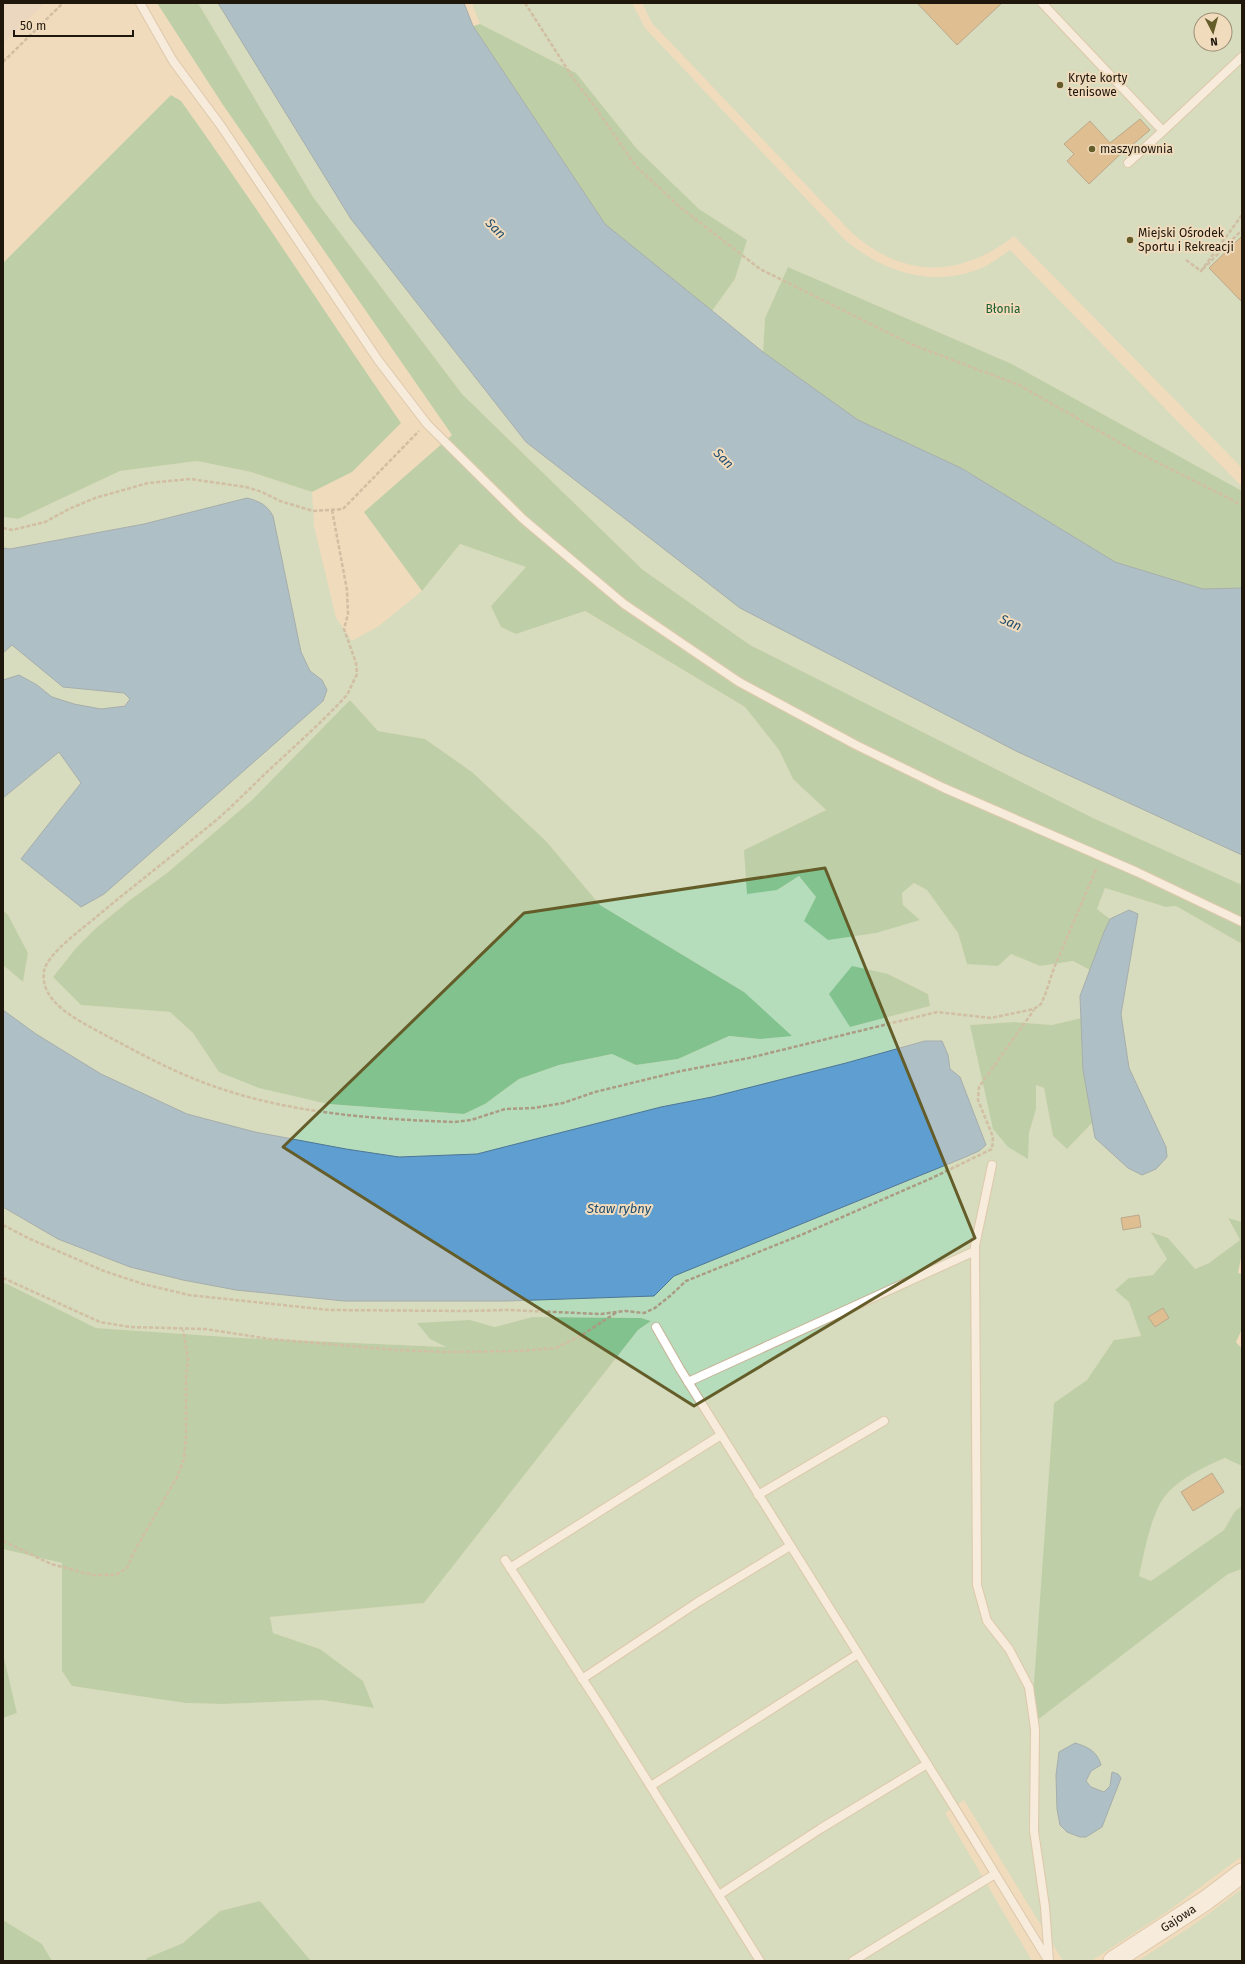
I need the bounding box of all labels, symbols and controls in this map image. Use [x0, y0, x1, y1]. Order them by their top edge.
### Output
scale bar [14, 12, 133, 38]
north arrow [1193, 12, 1233, 52]
text: 50 m [20, 19, 46, 33]
text: N [1210, 35, 1218, 48]
place label: Kryte korty tenisowe [1068, 71, 1127, 99]
marker: Kryte korty tenisowe [1055, 80, 1065, 90]
place label: maszynownia [1100, 142, 1173, 156]
marker: maszynownia [1087, 144, 1097, 154]
water label: San [482, 215, 509, 241]
place label: Miejski Ośrodek Sportu i Rekreacji [1138, 226, 1234, 254]
marker: Miejski Ośrodek Sportu i Rekreacji [1125, 235, 1135, 245]
park label: Błonia [986, 302, 1020, 316]
water label: San [710, 445, 737, 471]
water label: San [997, 611, 1024, 634]
water label: Staw rybny [586, 1201, 652, 1216]
street label: Gajowa [1158, 1902, 1199, 1935]

